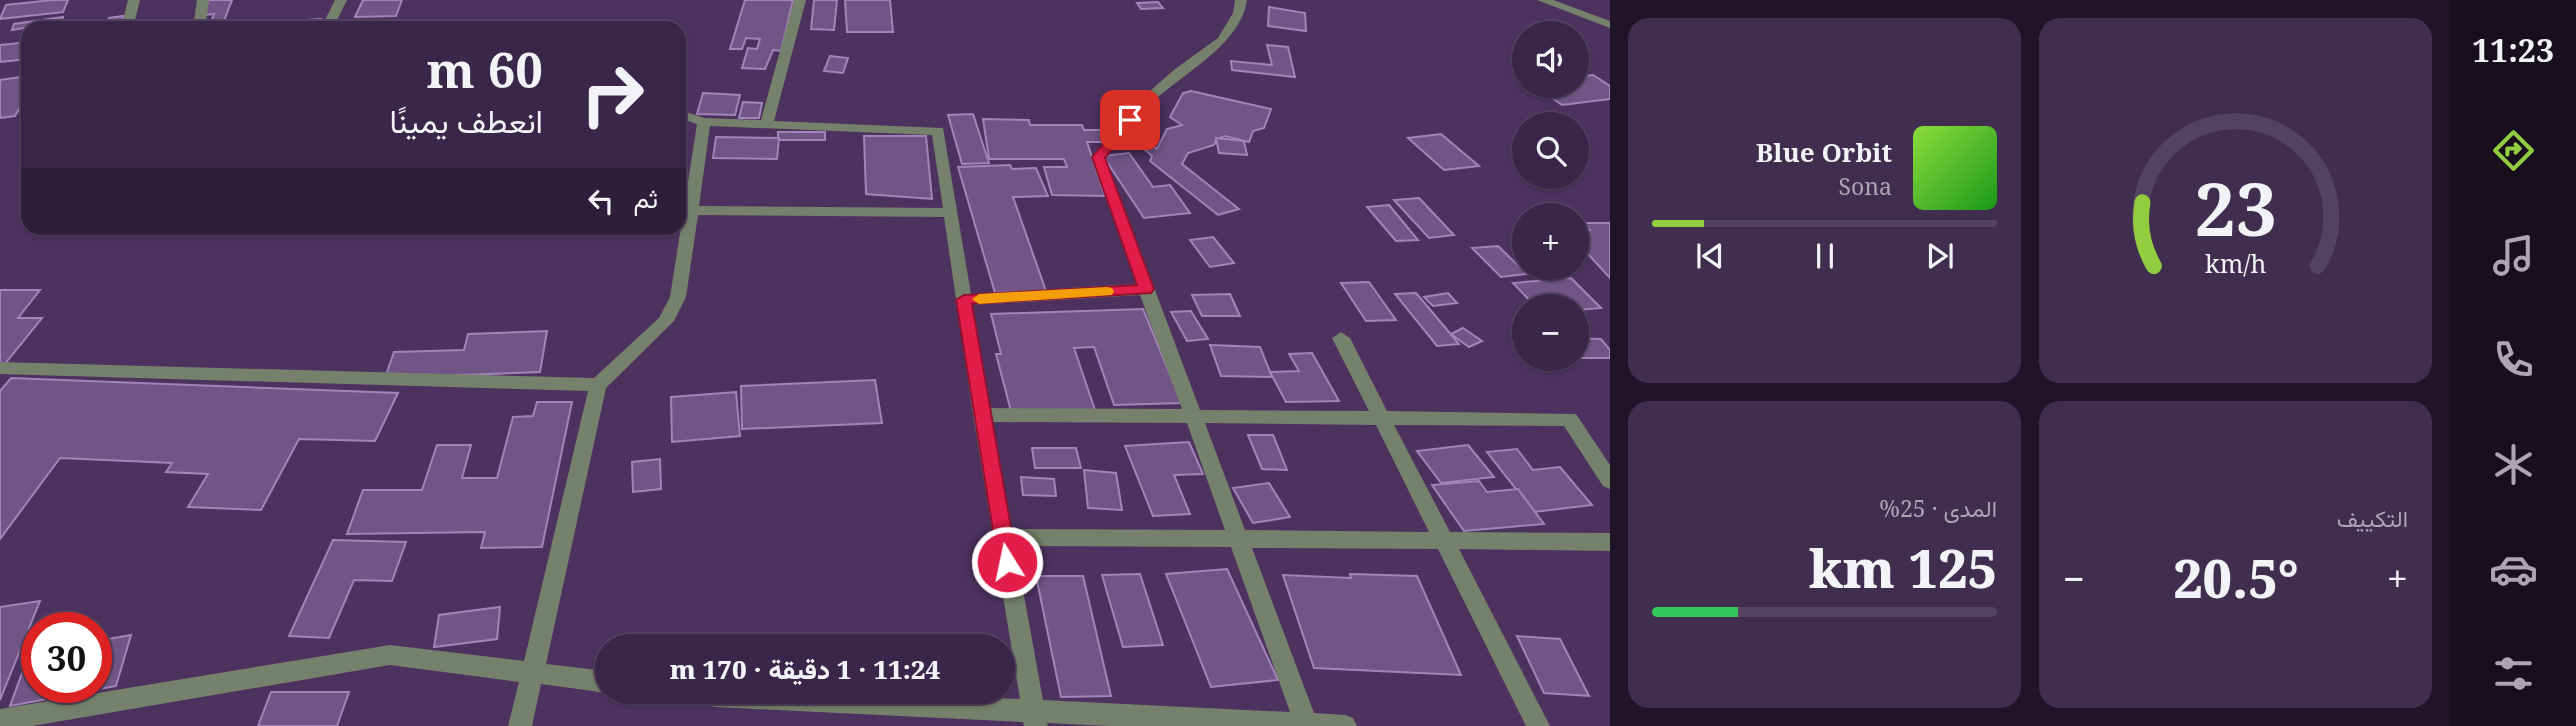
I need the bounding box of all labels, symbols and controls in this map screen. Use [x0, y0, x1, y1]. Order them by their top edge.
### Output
map controls [1512, 21, 1589, 371]
button: sound [1512, 21, 1589, 98]
text: 11:23 [2472, 28, 2554, 71]
text: 60 m [427, 36, 543, 102]
icon: right [567, 49, 658, 140]
pin [1100, 90, 1160, 150]
text: انعطف يمينًا [389, 99, 543, 142]
icon: arrive [1111, 101, 1149, 139]
button: search [1512, 112, 1589, 189]
icon: directions [2489, 126, 2538, 175]
text: Blue Orbit [1756, 134, 1892, 170]
text: 23 [2194, 159, 2277, 258]
text: Sona [1838, 170, 1892, 202]
text: ثم [634, 180, 658, 216]
icon: left [582, 182, 620, 220]
button: + [1512, 203, 1589, 280]
icon: music [2489, 231, 2538, 280]
icon: previous [1691, 237, 1729, 275]
icon: pause [1806, 237, 1844, 275]
icon: next [1921, 237, 1959, 275]
text: km/h [2205, 246, 2266, 280]
button: − [1512, 294, 1589, 371]
icon: phone [2489, 335, 2538, 384]
icon: climate [2489, 440, 2538, 489]
text: المدى · 25% [1879, 492, 1997, 524]
text: التكييف [2337, 502, 2408, 534]
position arrow [970, 525, 1044, 599]
text: 125 km [1809, 532, 1997, 603]
text: 20.5° [2173, 542, 2299, 613]
icon: car [2489, 545, 2538, 594]
text: − [2063, 552, 2085, 604]
text: + [2387, 552, 2408, 604]
speed limit sign: 30 [21, 612, 112, 703]
icon: filters [2489, 649, 2538, 698]
text: 11:24 · 1 دقيقة · 170 m [670, 651, 940, 687]

